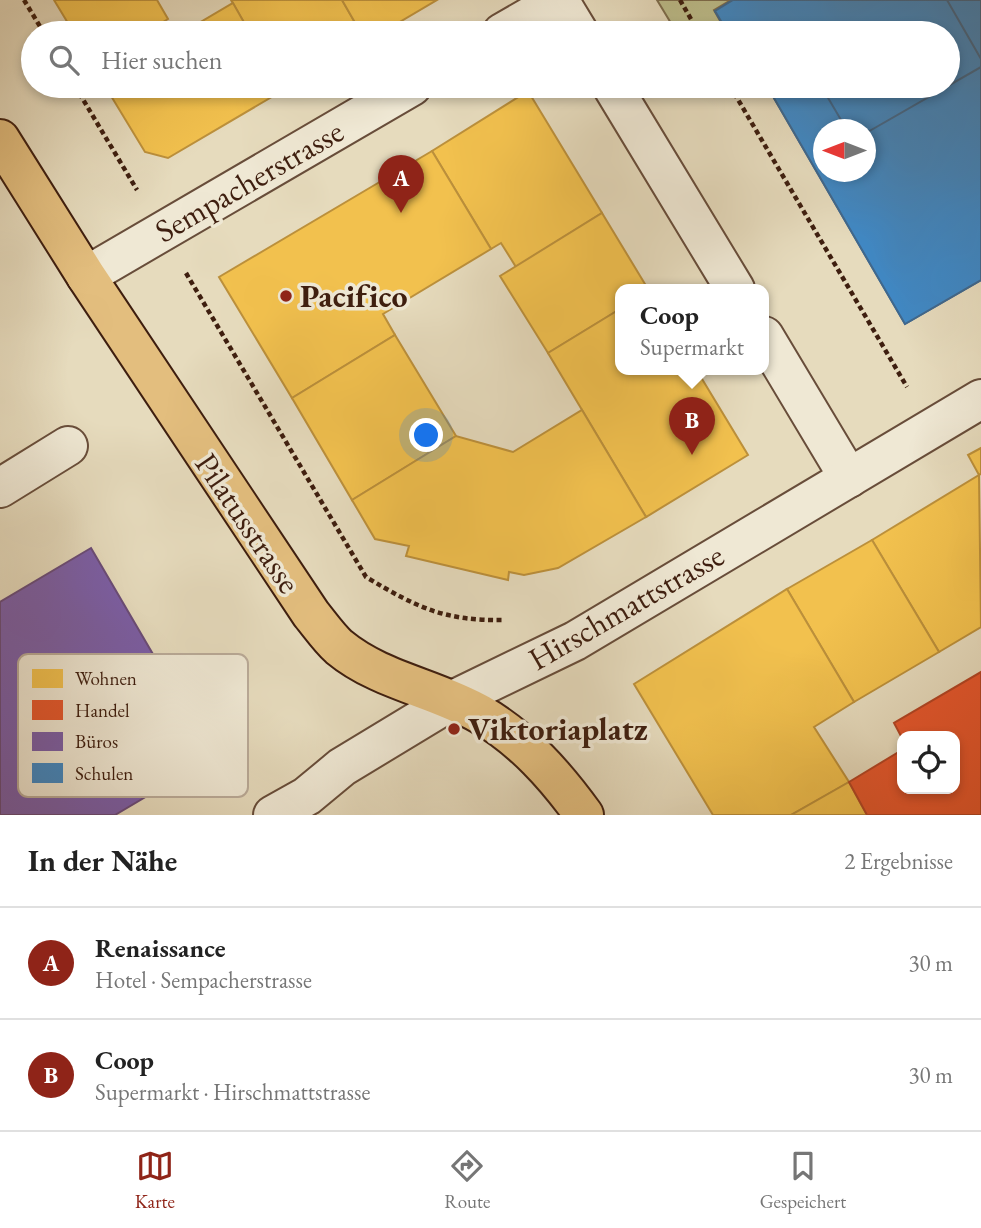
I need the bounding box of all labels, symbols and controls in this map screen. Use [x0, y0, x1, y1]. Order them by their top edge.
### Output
search box [21, 21, 960, 98]
icon: search [45, 41, 83, 79]
text: Hier suchen [101, 43, 222, 77]
street label: Sempacherstrasse [147, 110, 351, 252]
north arrow [813, 119, 876, 182]
pin: A [378, 155, 424, 213]
place label: Pacifico [300, 275, 408, 317]
popup [615, 284, 769, 375]
marker: Pacifico [278, 288, 294, 304]
text: Coop [640, 298, 699, 332]
text: Supermarkt [640, 332, 744, 362]
pin: B [669, 397, 715, 455]
your location [409, 418, 443, 452]
street label: Pilatusstrasse [186, 445, 310, 601]
street label: Hirschmattstrasse [521, 534, 731, 680]
legend [18, 654, 248, 797]
text: Wohnen [75, 666, 137, 691]
text: Handel [75, 698, 130, 723]
place label: Viktoriaplatz [468, 708, 648, 750]
marker: Viktoriaplatz [446, 721, 462, 737]
text: Büros [75, 729, 118, 754]
map controls [897, 731, 960, 794]
button: locate [897, 731, 960, 794]
text: Schulen [75, 761, 133, 786]
text: In der Nähe [28, 841, 177, 880]
text: 2 Ergebnisse [844, 846, 953, 876]
text: Renaissance [95, 931, 226, 965]
text: A [43, 948, 59, 978]
text: 30 m [908, 948, 953, 978]
text: Hotel · Sempacherstrasse [95, 965, 312, 995]
text: Coop [95, 1043, 154, 1077]
text: B [44, 1060, 58, 1090]
text: 30 m [908, 1060, 953, 1090]
text: Supermarkt · Hirschmattstrasse [95, 1077, 370, 1107]
tab: Karte [135, 1147, 175, 1214]
tab: Route [444, 1147, 490, 1214]
tab: Gespeichert [760, 1147, 846, 1214]

